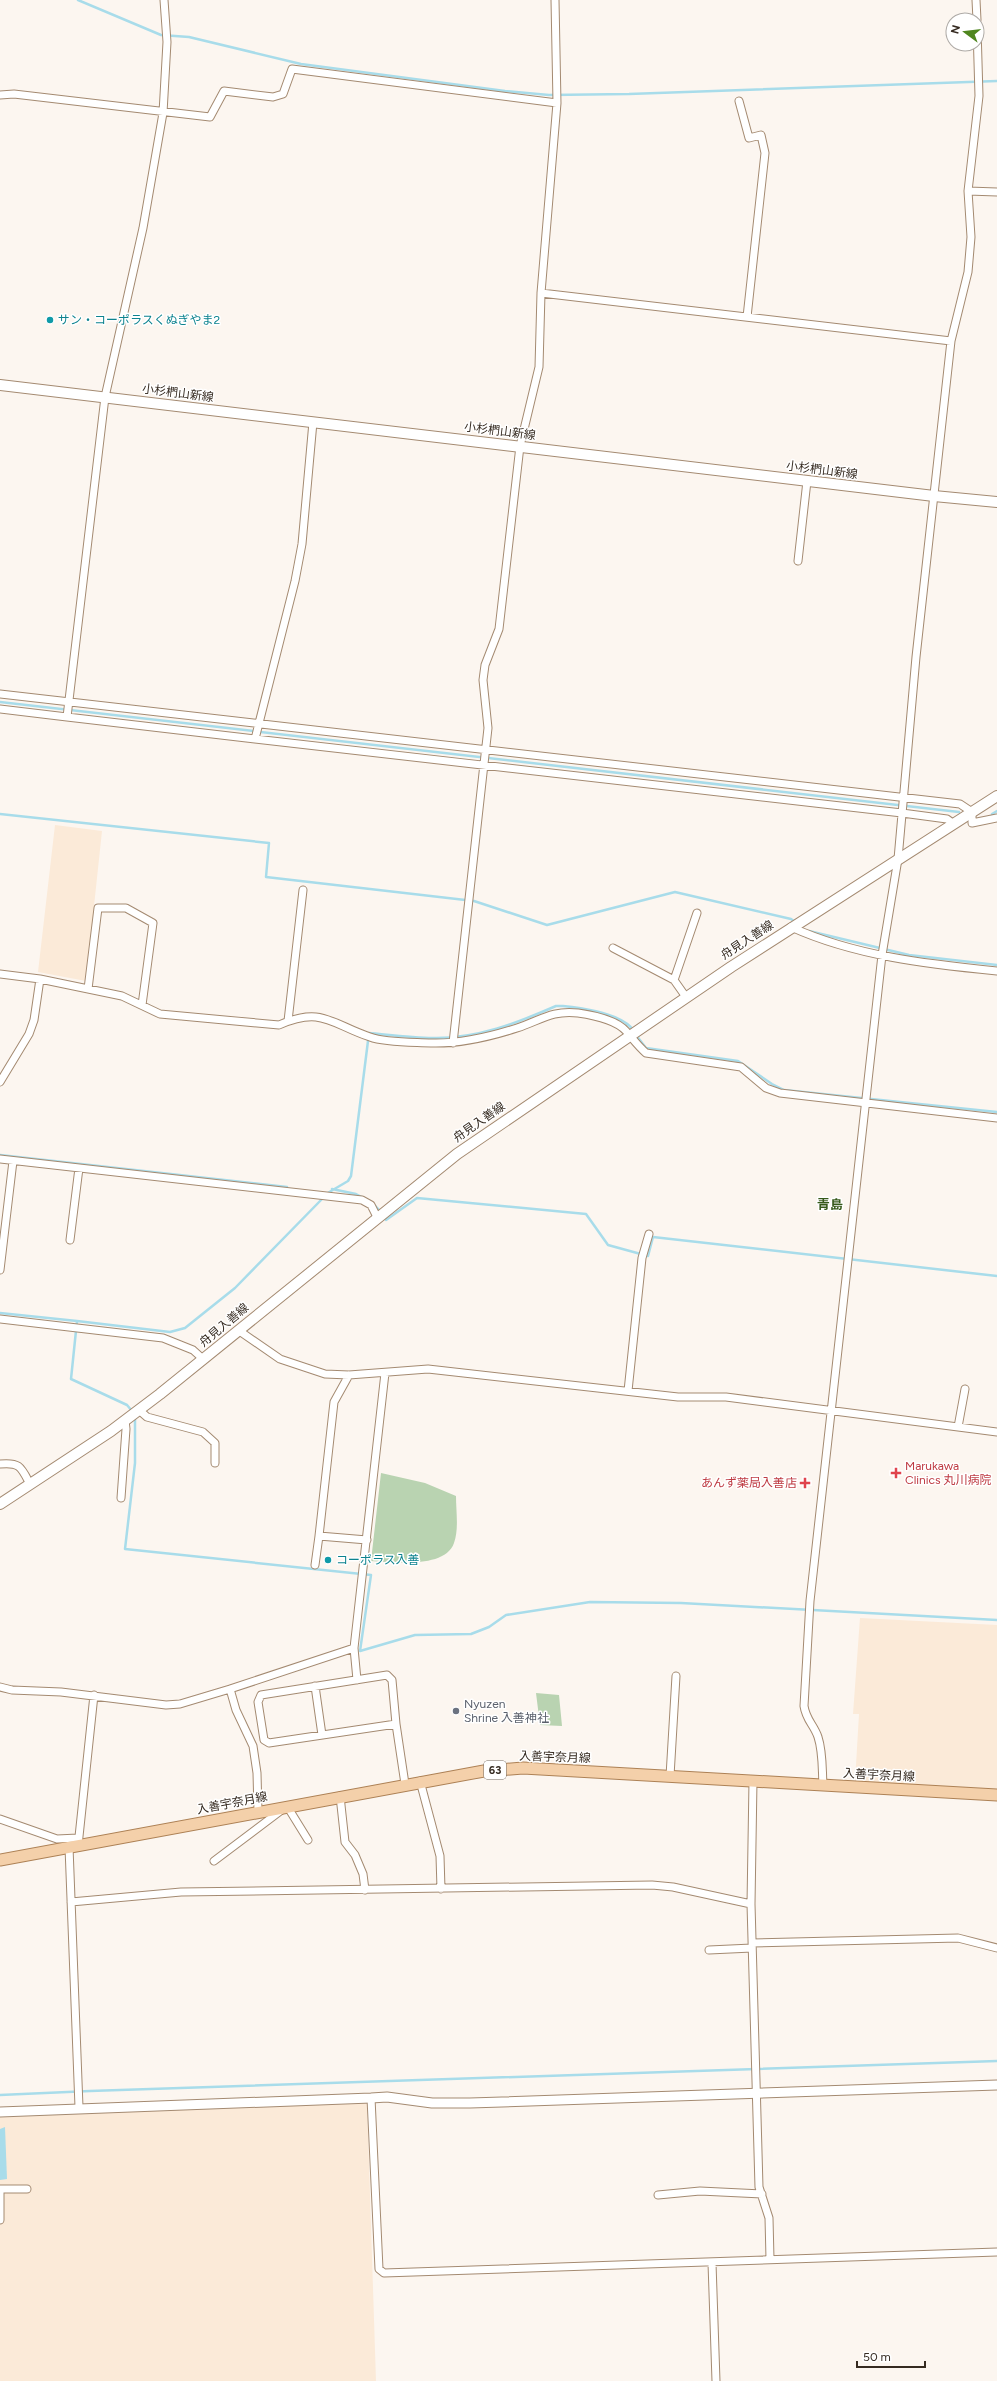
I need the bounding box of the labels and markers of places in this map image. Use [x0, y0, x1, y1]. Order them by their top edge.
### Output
place label: サン・コーポラスくぬぎやま2 [58, 313, 220, 327]
marker: サン・コーポラスくぬぎやま2 [45, 315, 55, 325]
place label: Marukawa Clinics 丸川病院 [905, 1459, 992, 1487]
marker: Marukawa Clinics 丸川病院 [890, 1467, 902, 1479]
place label: あんず薬局入善店 [701, 1476, 797, 1490]
marker: あんず薬局入善店 [800, 1478, 810, 1488]
place label: コーポラス入善 [336, 1553, 420, 1567]
marker: コーポラス入善 [323, 1555, 333, 1565]
place label: Nyuzen Shrine 入善神社 [464, 1697, 549, 1725]
marker: Nyuzen Shrine 入善神社 [451, 1706, 461, 1716]

